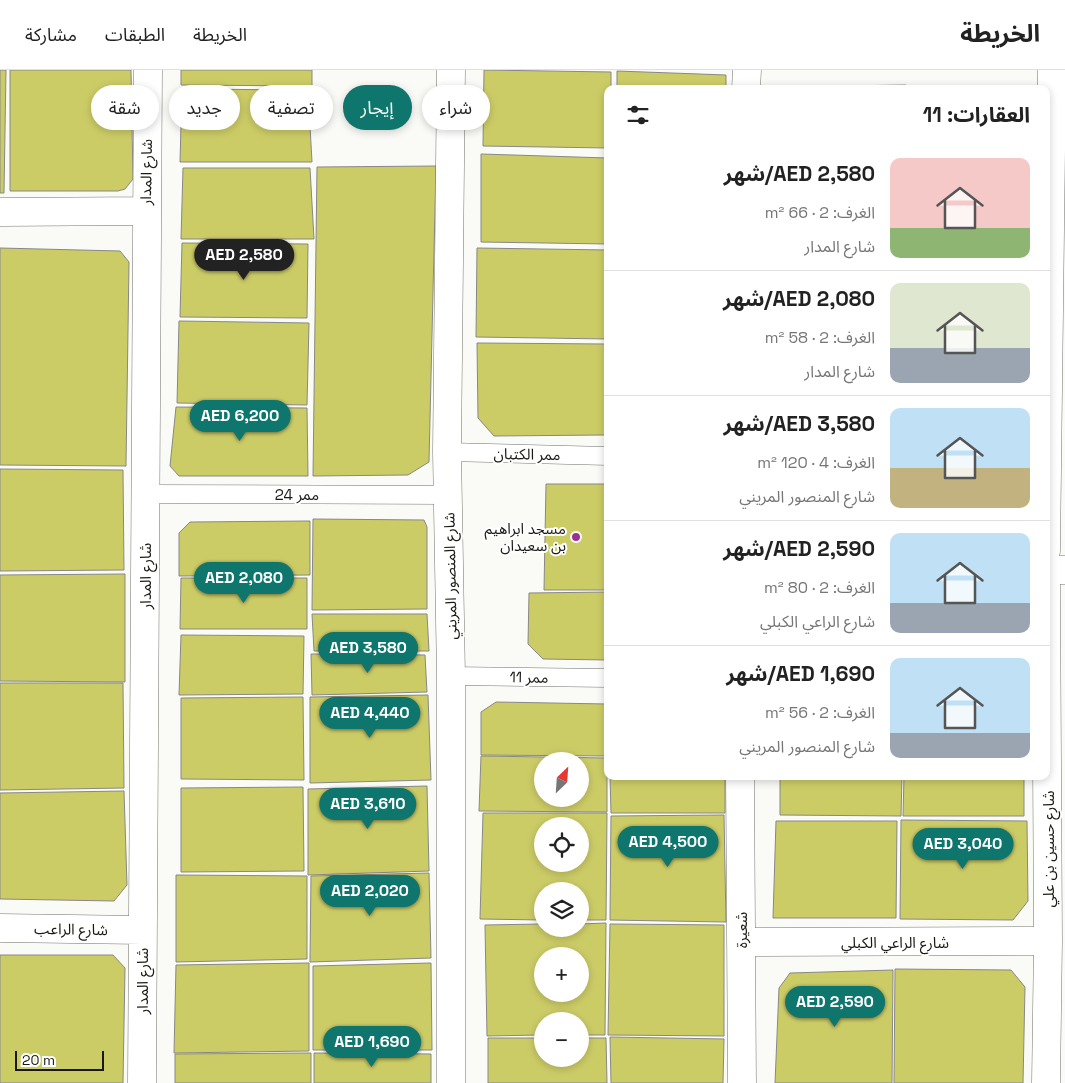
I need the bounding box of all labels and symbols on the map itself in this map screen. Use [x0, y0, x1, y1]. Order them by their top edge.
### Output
street label: شارع المدار [136, 138, 159, 206]
pin: AED 2,580 [187, 238, 301, 281]
pin: AED 6,200 [183, 400, 297, 442]
street label: ممر الكتبان [493, 444, 561, 464]
street label: ممر 24 [275, 485, 319, 504]
street label: شارع المنصور المريني [439, 512, 464, 640]
place label: مسجد ابراهيم بن سعيدان [485, 519, 566, 555]
marker: مسجد ابراهيم بن سعيدان [570, 531, 582, 543]
street label: شارع المدار [136, 543, 158, 610]
pin: AED 2,080 [187, 562, 301, 604]
pin: AED 3,580 [311, 632, 425, 674]
street label: ممر 11 [509, 667, 549, 687]
pin: AED 4,440 [313, 696, 427, 739]
north arrow [534, 752, 589, 808]
pin: AED 3,610 [311, 788, 425, 830]
street label: شارع حسين بن علي [1039, 790, 1061, 908]
pin: AED 4,500 [611, 826, 725, 868]
pin: AED 3,040 [906, 828, 1020, 870]
pin: AED 2,020 [313, 874, 427, 917]
street label: شعيرة [732, 911, 751, 948]
street label: شارع الراعب [34, 919, 108, 942]
street label: شارع الراعي الكبلي [841, 933, 949, 955]
street label: شارع المدار [133, 948, 155, 1015]
pin: AED 2,590 [778, 986, 892, 1028]
pin: AED 1,690 [315, 1026, 429, 1068]
scale bar [15, 1048, 104, 1071]

